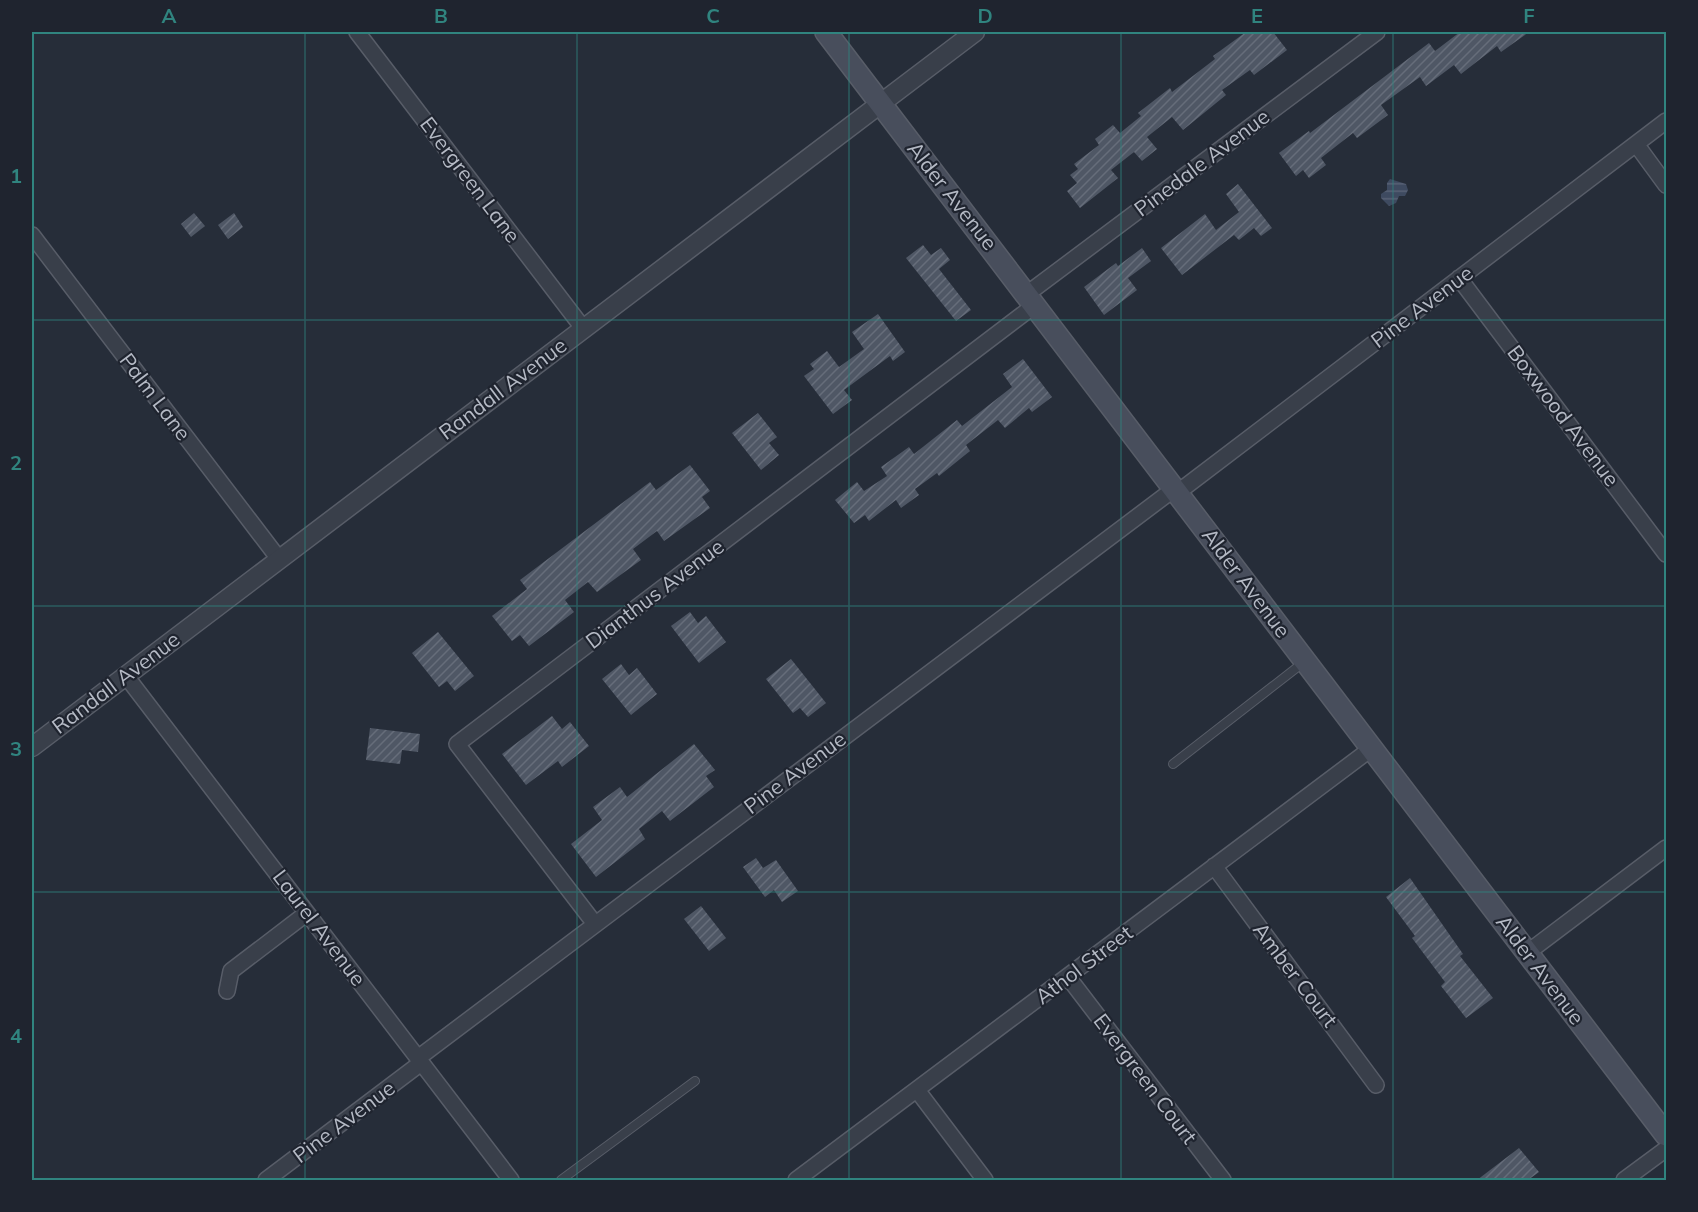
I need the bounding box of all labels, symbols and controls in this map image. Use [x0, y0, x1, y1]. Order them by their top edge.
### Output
text: A [162, 3, 177, 28]
text: B [434, 3, 448, 28]
text: C [706, 3, 720, 28]
text: D [977, 3, 993, 28]
text: E [1251, 3, 1263, 28]
text: F [1523, 3, 1535, 28]
street label: Pinedale Avenue [1129, 103, 1274, 222]
street label: Evergreen Lane [415, 111, 527, 247]
street label: Alder Avenue [902, 136, 1003, 255]
text: 1 [10, 163, 22, 188]
street label: Pine Avenue [1365, 259, 1478, 353]
street label: Randall Avenue [433, 332, 571, 445]
street label: Boxwood Avenue [1502, 340, 1625, 491]
street label: Palm Lane [115, 348, 197, 445]
text: 2 [10, 450, 22, 475]
street label: Alder Avenue [1197, 522, 1297, 642]
street label: Dianthus Avenue [580, 533, 729, 654]
street label: Randall Avenue [46, 626, 184, 739]
street label: Pine Avenue [738, 725, 851, 819]
text: 3 [10, 736, 22, 761]
street label: Laurel Avenue [268, 864, 372, 991]
street label: Alder Avenue [1491, 909, 1591, 1029]
street label: Amber Court [1248, 917, 1344, 1032]
street label: Athol Street [1030, 919, 1137, 1009]
street label: Evergreen Court [1088, 1008, 1203, 1149]
text: 4 [10, 1023, 22, 1048]
street label: Pine Avenue [287, 1074, 400, 1168]

